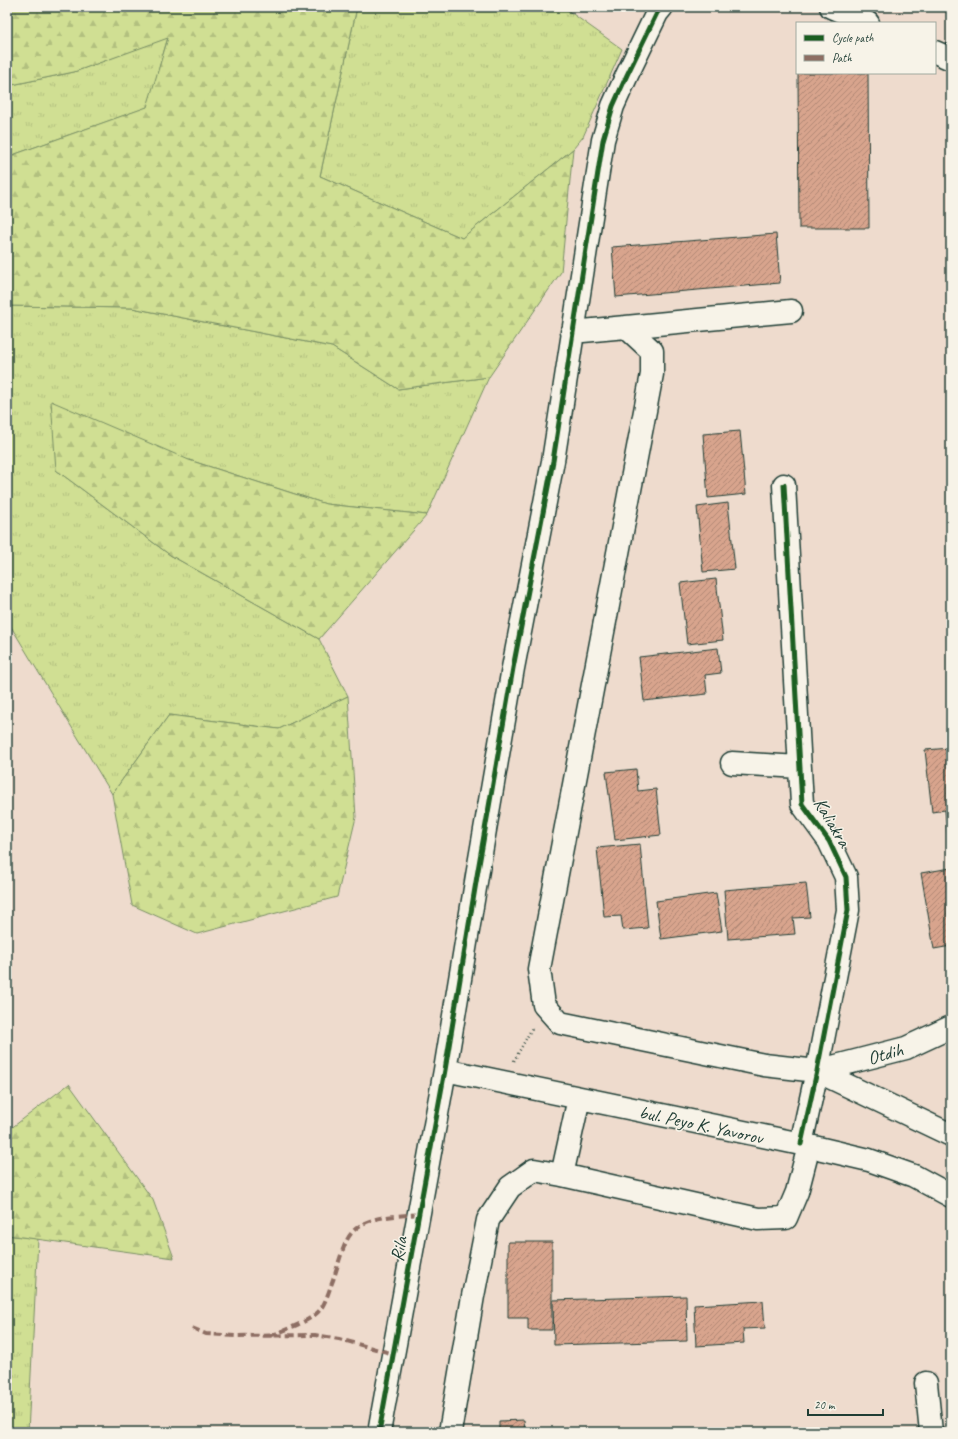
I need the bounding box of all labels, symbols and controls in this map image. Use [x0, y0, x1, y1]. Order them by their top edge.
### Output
legend [796, 22, 936, 74]
text: Cycle path [832, 30, 874, 46]
text: Path [832, 50, 852, 66]
street label: Kaliakra [808, 793, 857, 853]
street label: Otdih [865, 1037, 906, 1070]
street label: bul. Peyo K. Yavorov [637, 1100, 766, 1150]
street label: Rila [385, 1234, 413, 1263]
scale bar [808, 1391, 883, 1417]
text: 20 m [814, 1397, 836, 1413]

